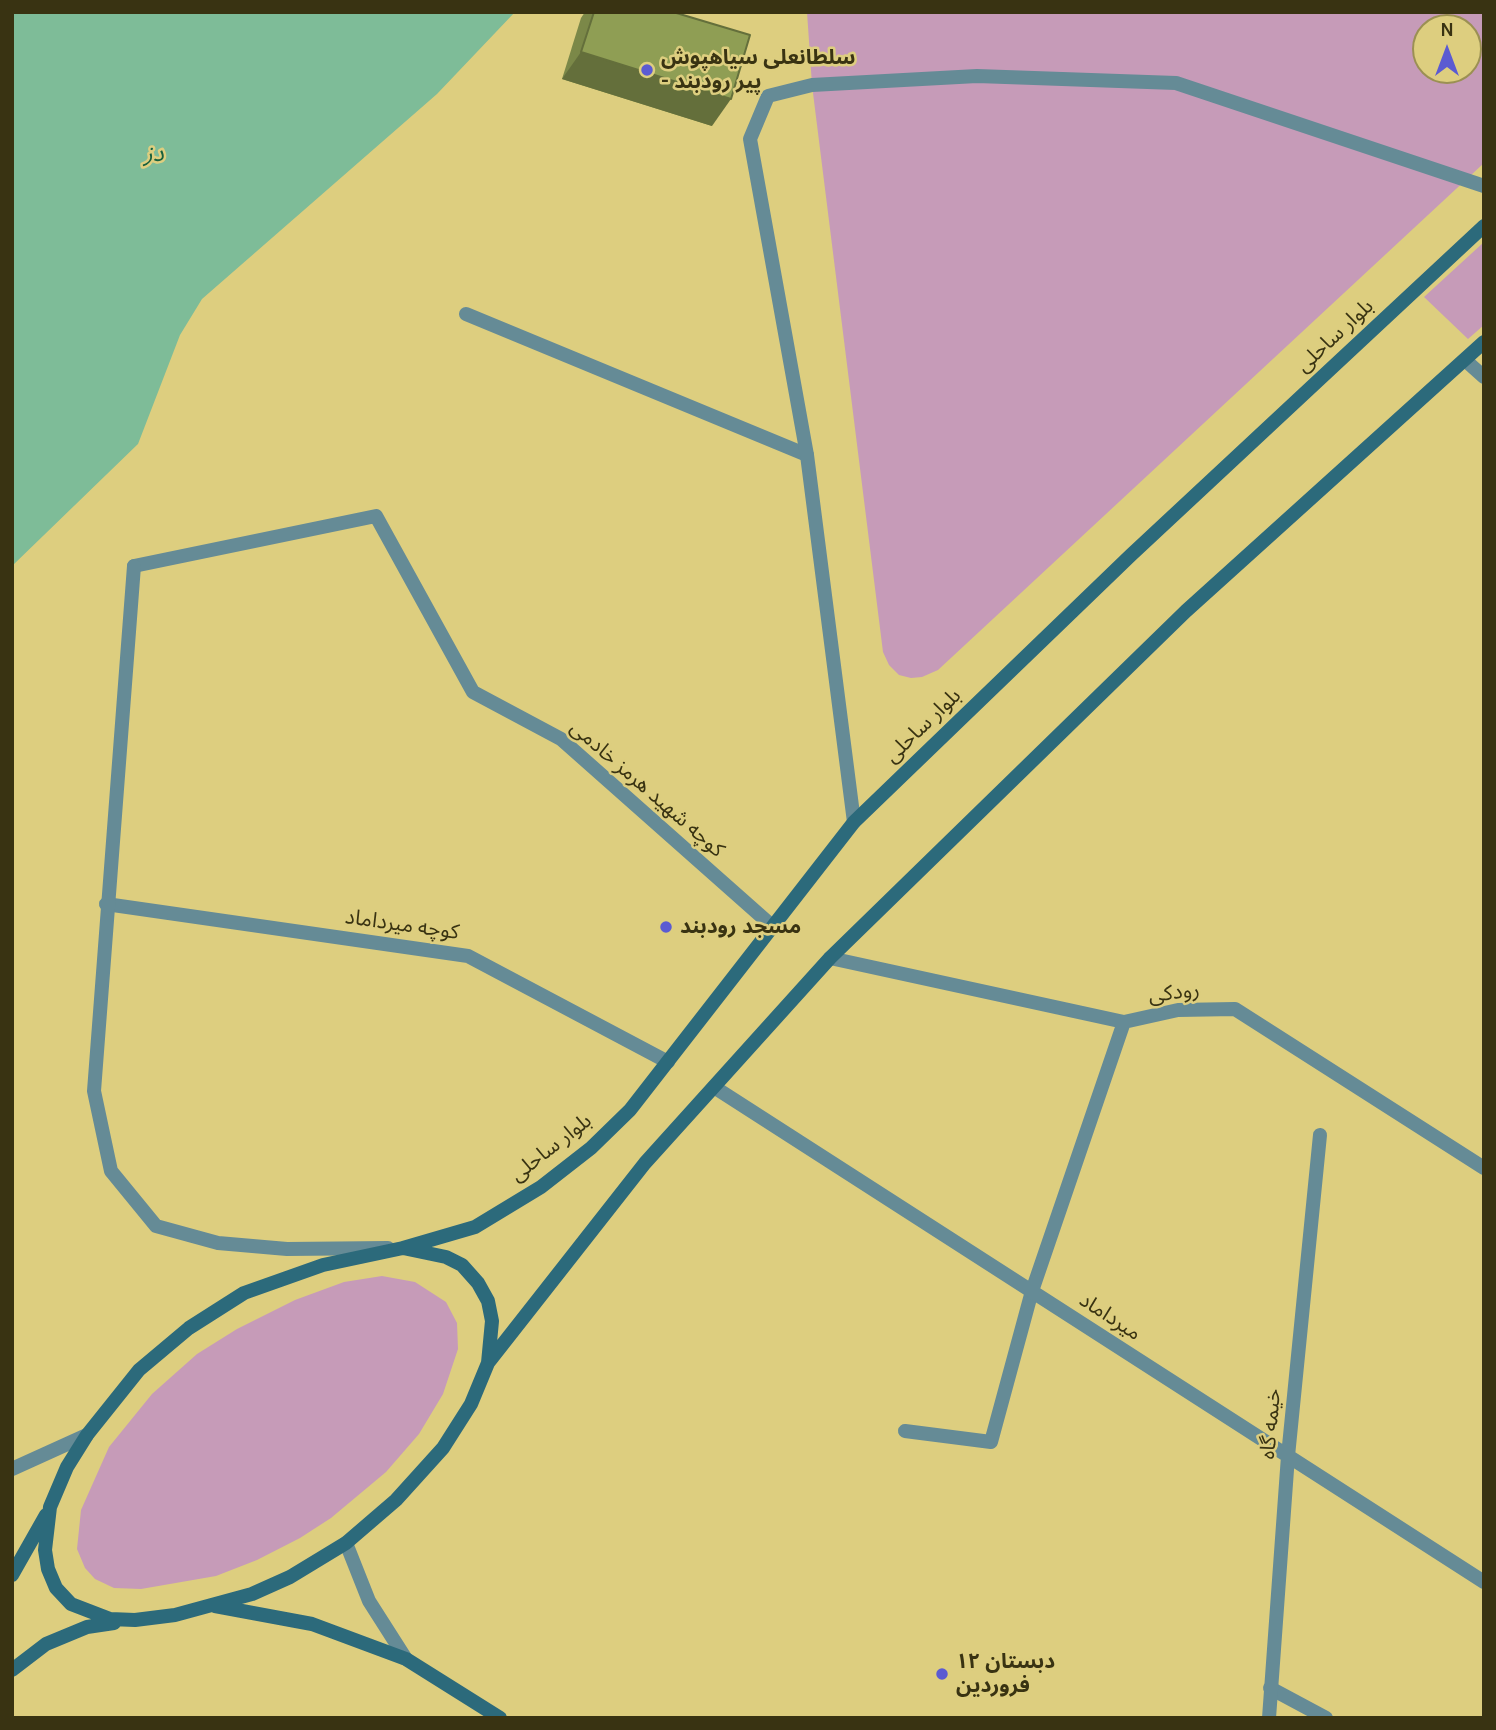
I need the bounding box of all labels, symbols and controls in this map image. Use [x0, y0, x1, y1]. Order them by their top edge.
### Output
north arrow [1412, 14, 1482, 84]
text: N [1440, 19, 1454, 41]
place label: سلطانعلی سیاهپوش - پیر رودبند [661, 45, 855, 95]
marker: سلطانعلی سیاهپوش - پیر رودبند [639, 62, 655, 78]
water label: دز [144, 140, 164, 168]
street label: بلوار ساحلی [1291, 294, 1379, 378]
street label: بلوار ساحلی [880, 684, 966, 768]
street label: کوچه شهید هرمز خادمی [565, 715, 729, 863]
street label: کوچه میرداماد [343, 905, 461, 945]
place label: مسجد رودبند [680, 914, 801, 940]
marker: مسجد رودبند [658, 919, 674, 935]
street label: رودکی [1147, 977, 1201, 1009]
street label: بلوار ساحلی [505, 1108, 597, 1188]
street label: میرداماد [1074, 1288, 1146, 1346]
street label: خیمه گاه [1255, 1388, 1287, 1460]
place label: دبستان ۱۲ فروردین [956, 1649, 1055, 1699]
marker: دبستان ۱۲ فروردین [934, 1666, 950, 1682]

